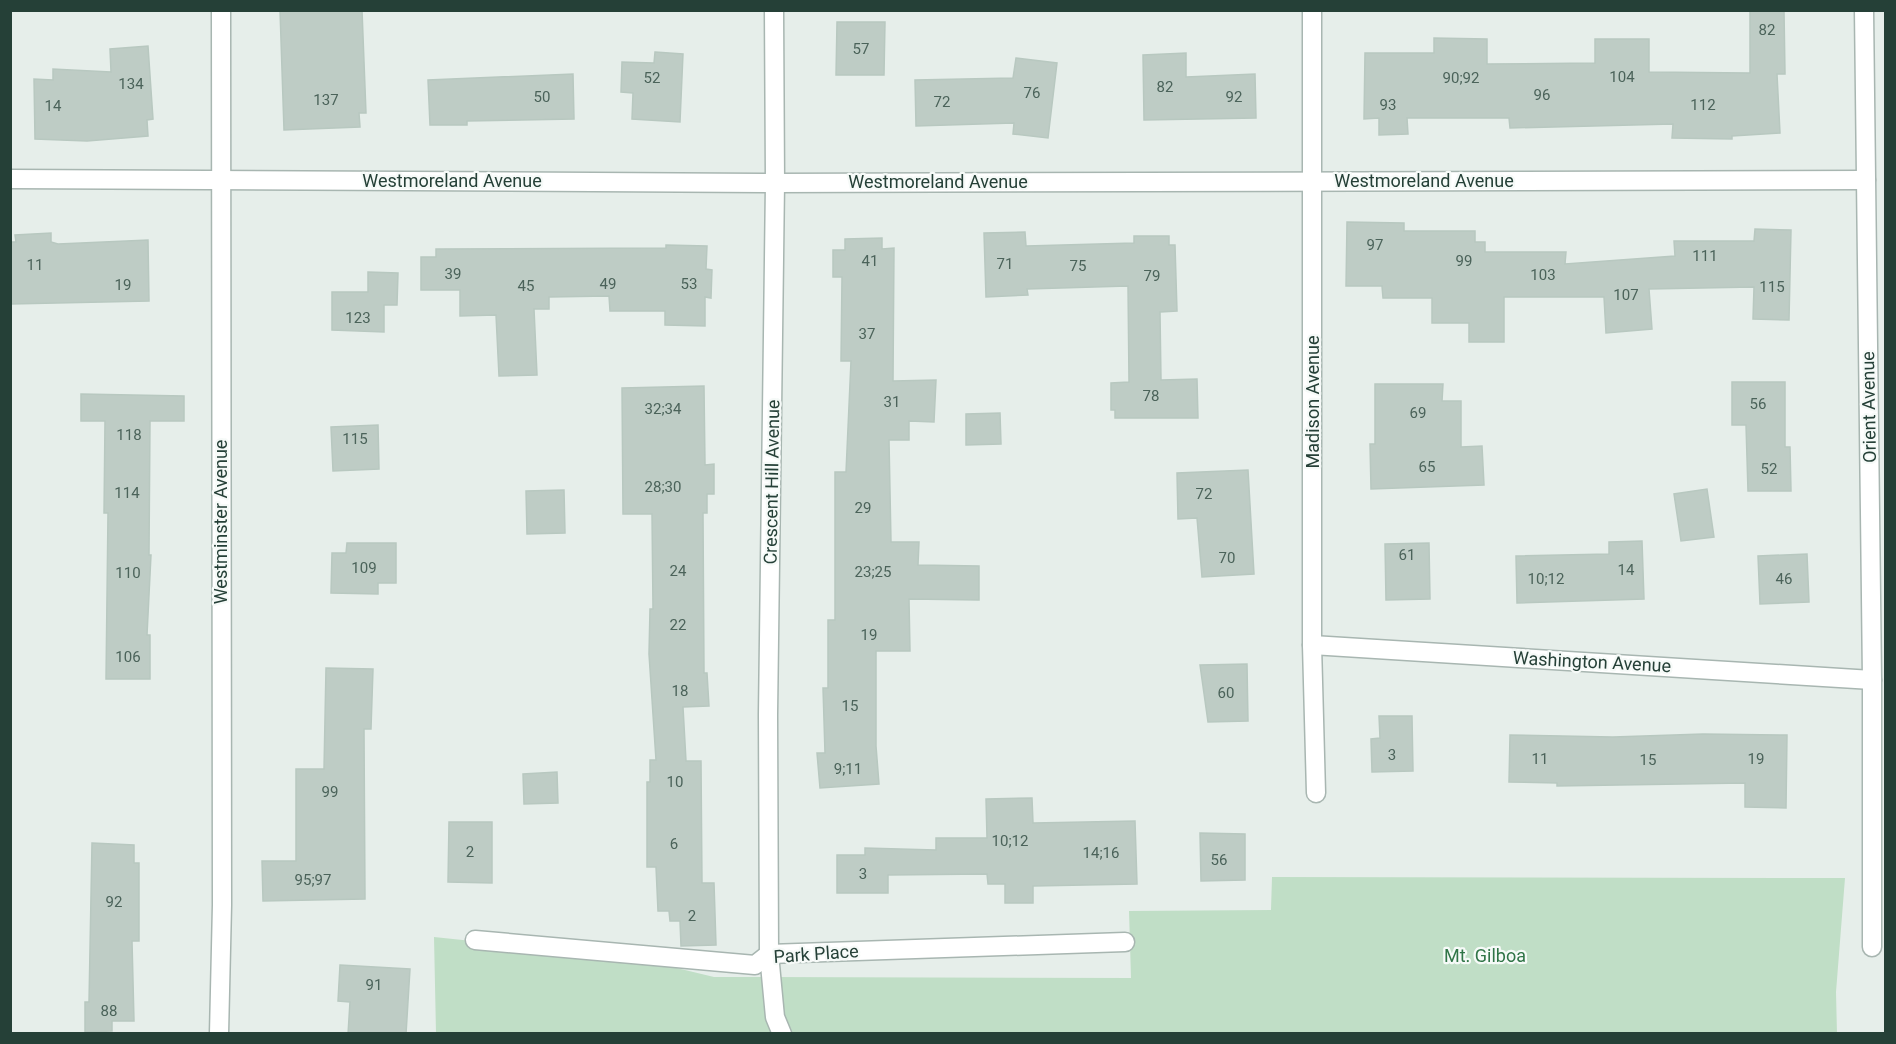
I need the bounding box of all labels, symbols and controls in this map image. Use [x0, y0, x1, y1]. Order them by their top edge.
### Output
house number: 82 [1759, 21, 1775, 39]
house number: 57 [853, 40, 869, 58]
house number: 104 [1609, 68, 1635, 86]
house number: 52 [644, 69, 660, 87]
house number: 90;92 [1443, 69, 1479, 87]
house number: 134 [118, 75, 144, 93]
house number: 82 [1157, 78, 1173, 96]
house number: 76 [1024, 84, 1040, 102]
house number: 96 [1534, 86, 1550, 104]
house number: 50 [534, 88, 550, 106]
house number: 92 [1226, 88, 1242, 106]
house number: 137 [313, 91, 339, 109]
house number: 72 [934, 93, 950, 111]
house number: 93 [1380, 96, 1396, 114]
house number: 112 [1690, 96, 1716, 114]
house number: 14 [45, 97, 62, 115]
street label: Westmoreland Avenue [362, 170, 542, 191]
street label: Westmoreland Avenue [1334, 170, 1514, 191]
street label: Westmoreland Avenue [848, 171, 1028, 192]
house number: 97 [1367, 236, 1383, 254]
house number: 111 [1692, 247, 1718, 265]
house number: 41 [862, 252, 878, 270]
house number: 99 [1456, 252, 1472, 270]
house number: 71 [997, 255, 1013, 273]
house number: 11 [27, 256, 43, 274]
house number: 75 [1070, 257, 1086, 275]
house number: 39 [445, 265, 461, 283]
house number: 103 [1530, 266, 1556, 284]
house number: 79 [1144, 267, 1160, 285]
house number: 49 [600, 275, 616, 293]
house number: 53 [681, 275, 697, 293]
house number: 19 [115, 276, 131, 294]
house number: 45 [518, 277, 534, 295]
house number: 115 [1759, 278, 1785, 296]
house number: 107 [1613, 286, 1639, 304]
house number: 123 [345, 309, 371, 327]
house number: 37 [859, 325, 875, 343]
street label: Madison Avenue [1302, 336, 1323, 468]
street label: Orient Avenue [1857, 351, 1880, 463]
house number: 78 [1143, 387, 1159, 405]
house number: 31 [884, 393, 900, 411]
house number: 56 [1750, 395, 1766, 413]
street label: Crescent Hill Avenue [760, 399, 783, 565]
house number: 32;34 [645, 400, 682, 418]
house number: 69 [1410, 404, 1426, 422]
house number: 118 [116, 426, 142, 444]
house number: 115 [342, 430, 368, 448]
street label: Westminster Avenue [210, 440, 231, 604]
house number: 65 [1419, 458, 1435, 476]
house number: 52 [1761, 460, 1777, 478]
house number: 28;30 [645, 478, 681, 496]
house number: 114 [114, 484, 140, 502]
house number: 72 [1196, 485, 1212, 503]
house number: 29 [855, 499, 871, 517]
house number: 61 [1399, 546, 1415, 564]
house number: 70 [1219, 549, 1235, 567]
house number: 109 [351, 559, 377, 577]
house number: 14 [1618, 561, 1635, 579]
house number: 24 [670, 562, 687, 580]
house number: 23;25 [855, 563, 891, 581]
house number: 110 [115, 564, 141, 582]
house number: 10;12 [1528, 570, 1564, 588]
house number: 46 [1776, 570, 1792, 588]
house number: 22 [670, 616, 686, 634]
house number: 19 [861, 626, 877, 644]
street label: Washington Avenue [1512, 647, 1672, 676]
house number: 106 [115, 648, 141, 666]
house number: 18 [672, 682, 688, 700]
house number: 60 [1218, 684, 1234, 702]
house number: 15 [842, 697, 858, 715]
house number: 3 [1388, 746, 1396, 764]
house number: 11 [1532, 750, 1548, 768]
house number: 19 [1748, 750, 1764, 768]
house number: 15 [1640, 751, 1656, 769]
house number: 9;11 [834, 760, 862, 778]
house number: 10 [667, 773, 683, 791]
house number: 99 [322, 783, 338, 801]
house number: 10;12 [992, 832, 1028, 850]
house number: 6 [670, 835, 678, 853]
house number: 2 [466, 843, 474, 861]
house number: 14;16 [1083, 844, 1119, 862]
house number: 56 [1211, 851, 1227, 869]
house number: 3 [859, 865, 867, 883]
house number: 95;97 [295, 871, 331, 889]
house number: 92 [106, 893, 122, 911]
house number: 2 [688, 907, 696, 925]
street label: Park Place [773, 940, 859, 967]
park label: Mt. Gilboa [1444, 945, 1526, 966]
house number: 91 [366, 976, 382, 994]
house number: 88 [101, 1002, 117, 1020]

